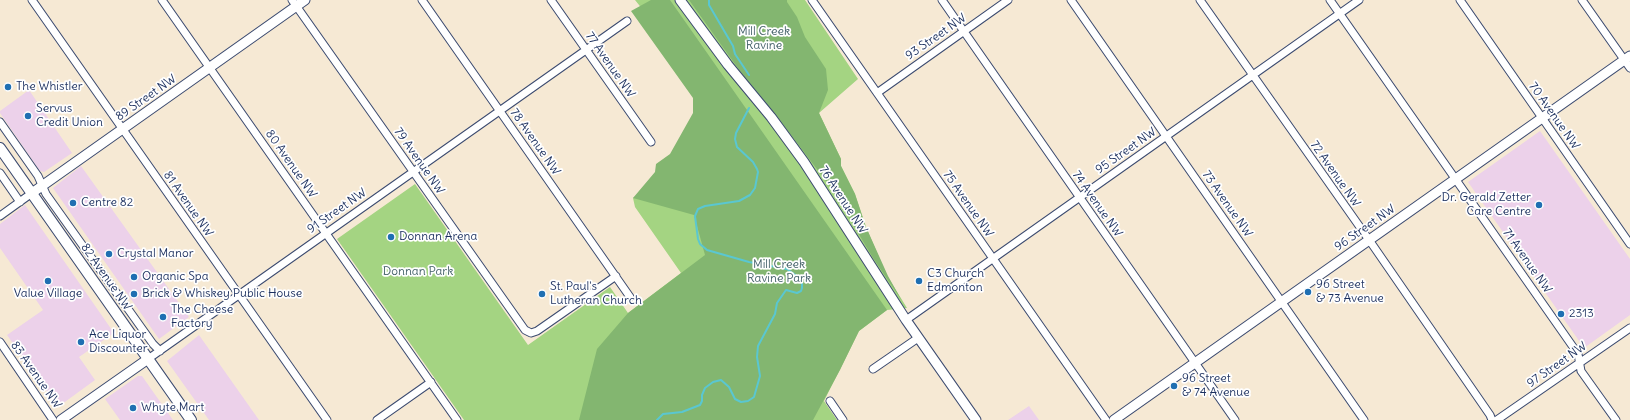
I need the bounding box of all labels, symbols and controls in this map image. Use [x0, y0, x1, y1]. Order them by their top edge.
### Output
street label: 93 Street NW [903, 11, 969, 63]
park label: Mill Creek Ravine [738, 25, 790, 53]
street label: 77 Avenue NW [582, 29, 638, 101]
street label: 89 Street NW [113, 72, 179, 124]
place label: The Whistler [16, 80, 83, 94]
street label: 70 Avenue NW [1525, 80, 1583, 152]
marker: The Whistler [3, 82, 13, 92]
place label: Servus Credit Union [36, 102, 103, 130]
street label: 78 Avenue NW [507, 106, 563, 178]
marker: Servus Credit Union [23, 111, 33, 121]
street label: 79 Avenue NW [391, 125, 447, 197]
street label: 95 Street NW [1093, 125, 1159, 177]
street label: 80 Avenue NW [262, 127, 320, 201]
street label: 72 Avenue NW [1307, 138, 1363, 210]
street label: 76 Avenue NW [816, 163, 870, 237]
street label: 81 Avenue NW [160, 168, 216, 240]
street label: 75 Avenue NW [940, 168, 996, 240]
street label: 74 Avenue NW [1069, 168, 1125, 240]
street label: 73 Avenue NW [1199, 168, 1255, 240]
street label: 91 Street NW [305, 185, 369, 237]
place label: Dr. Gerald Zetter Care Centre [1441, 191, 1531, 219]
place label: Centre 82 [81, 196, 133, 210]
marker: Centre 82 [68, 198, 78, 208]
marker: Dr. Gerald Zetter Care Centre [1534, 200, 1544, 210]
street label: 96 Street NW [1332, 202, 1398, 254]
street label: 71 Avenue NW [1499, 226, 1555, 296]
place label: Donnan Arena [399, 230, 477, 244]
marker: Donnan Arena [386, 232, 396, 242]
street label: 82 Avenue NW [78, 241, 134, 313]
place label: Crystal Manor [117, 247, 194, 261]
marker: Crystal Manor [104, 249, 114, 259]
park label: Mill Creek Ravine Park [747, 258, 811, 286]
park label: Donnan Park [383, 265, 453, 279]
place label: C3 Church Edmonton [927, 267, 984, 295]
place label: Organic Spa [142, 270, 209, 284]
marker: Organic Spa [129, 272, 139, 282]
marker: Value Village [43, 276, 53, 286]
marker: C3 Church Edmonton [914, 276, 924, 286]
place label: 96 Street & 73 Avenue [1316, 278, 1384, 306]
place label: St. Paul's Lutheran Church [550, 280, 642, 308]
place label: Value Village [14, 287, 82, 301]
place label: Brick & Whiskey Public House [142, 287, 302, 301]
marker: 96 Street & 73 Avenue [1303, 287, 1313, 297]
marker: Brick & Whiskey Public House [129, 289, 139, 299]
marker: St. Paul's Lutheran Church [537, 289, 547, 299]
place label: The Cheese Factory [171, 303, 233, 331]
place label: 2313 [1569, 307, 1594, 321]
marker: 2313 [1556, 309, 1566, 319]
marker: The Cheese Factory [158, 312, 168, 322]
place label: Ace Liquor Discounter [89, 328, 148, 356]
marker: Ace Liquor Discounter [76, 337, 86, 347]
street label: 83 Avenue NW [7, 339, 65, 411]
street label: 97 Street NW [1524, 339, 1590, 391]
place label: 96 Street & 74 Avenue [1182, 372, 1250, 400]
marker: 96 Street & 74 Avenue [1169, 381, 1179, 391]
place label: Whyte Mart [141, 401, 204, 415]
marker: Whyte Mart [128, 403, 138, 413]

